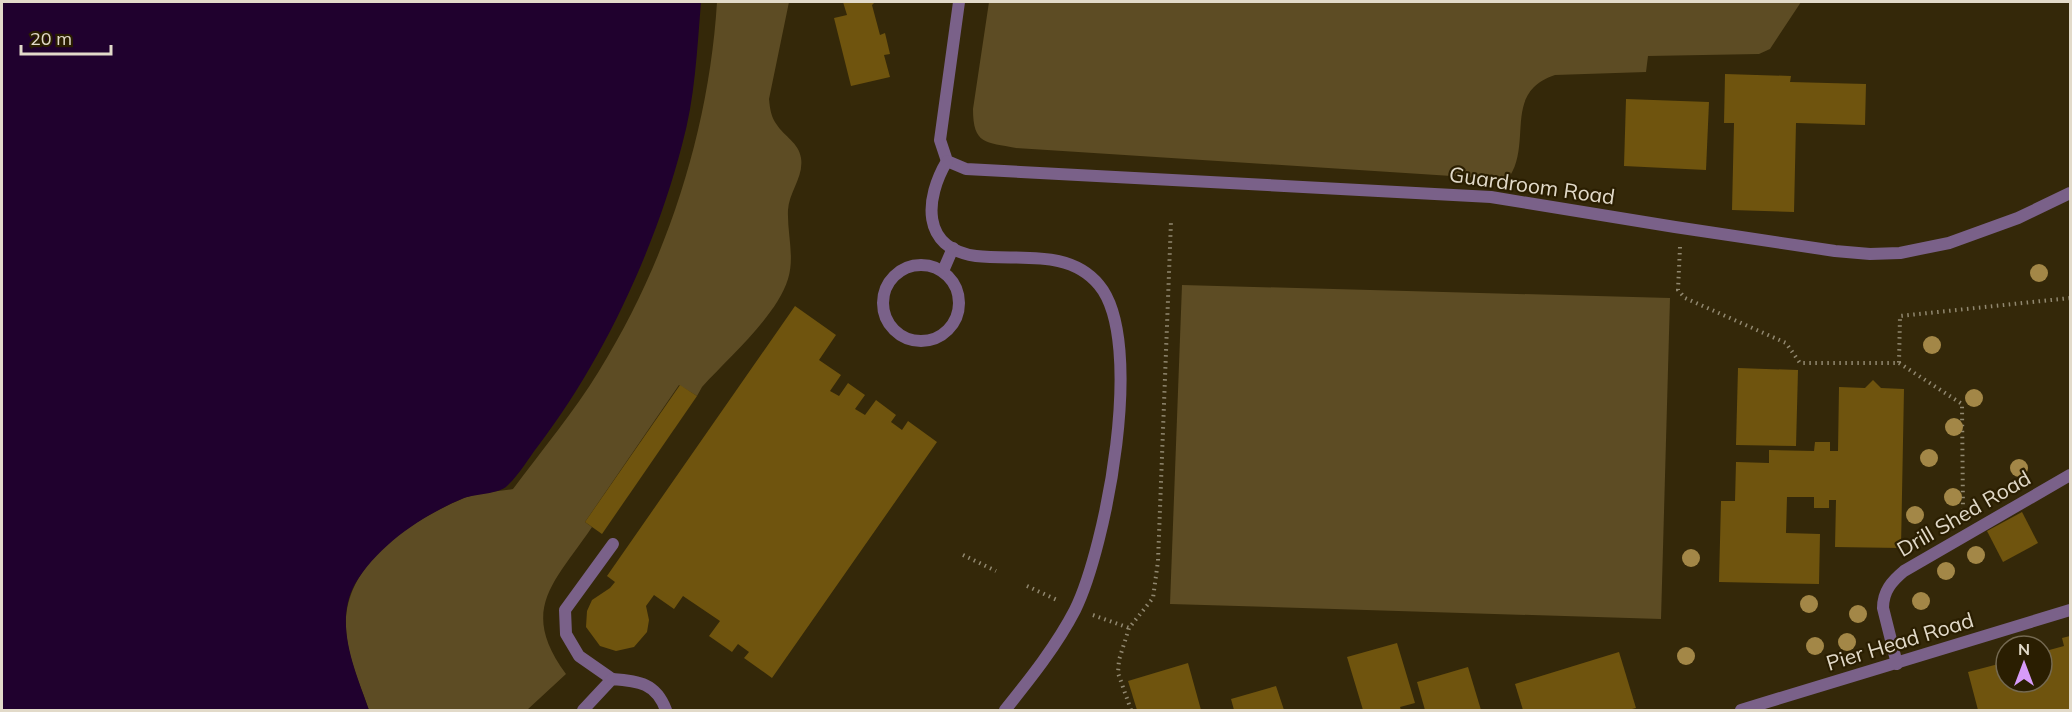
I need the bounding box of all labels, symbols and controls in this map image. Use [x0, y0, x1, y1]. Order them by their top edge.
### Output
scale bar [21, 18, 111, 56]
text: 20 m [30, 27, 72, 50]
street label: Guardroom Road [1448, 161, 1617, 210]
street label: Drill Shed Road [1892, 464, 2035, 562]
street label: Pier Head Road [1823, 606, 1977, 676]
north arrow [1994, 634, 2054, 694]
text: N [2018, 639, 2030, 659]

